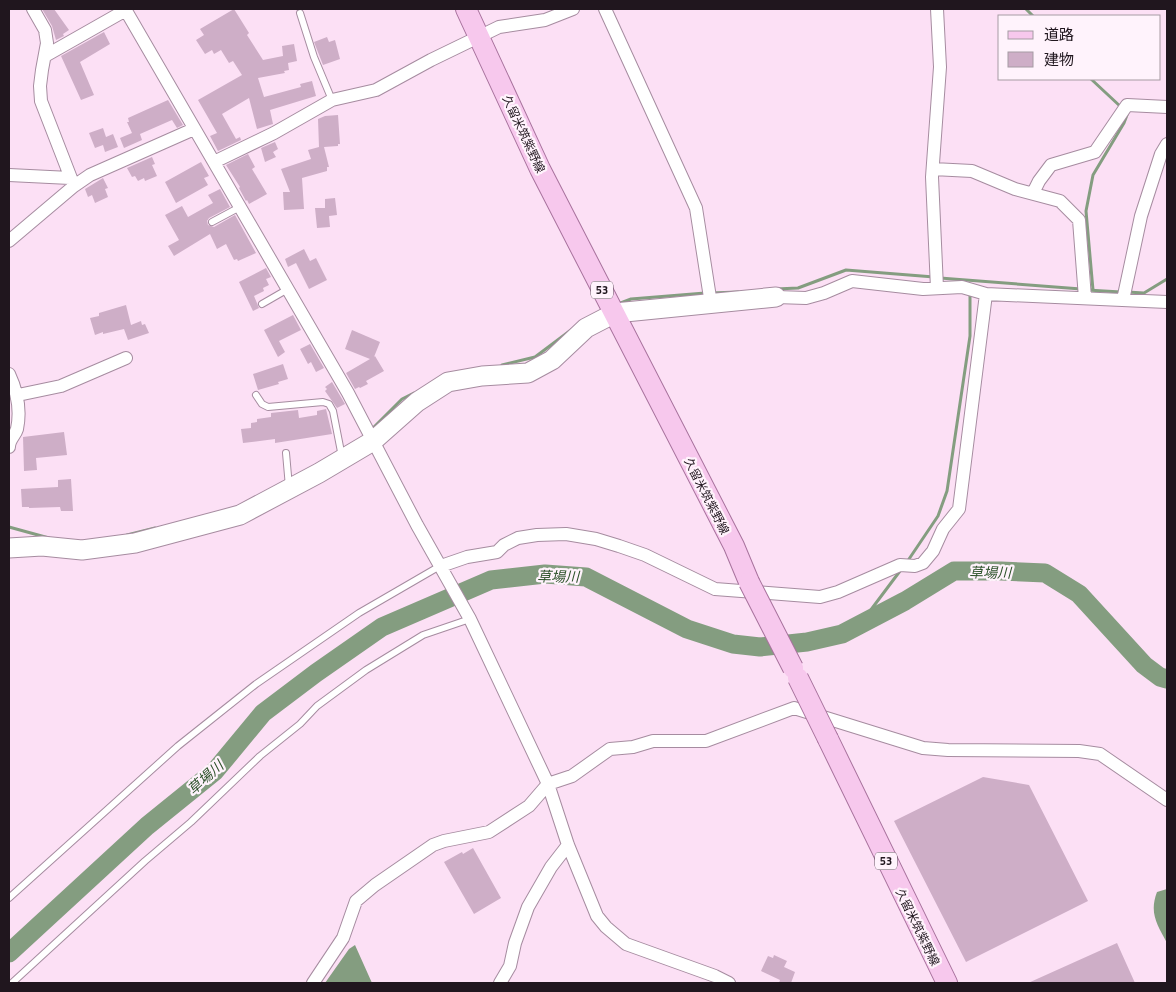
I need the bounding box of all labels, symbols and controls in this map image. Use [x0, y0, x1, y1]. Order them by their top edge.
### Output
legend [998, 15, 1161, 80]
text: 道路 [1044, 23, 1074, 46]
text: 建物 [1044, 48, 1074, 71]
street label: 久留米筑紫野線 [498, 92, 550, 176]
road number: 53 [591, 282, 613, 298]
street label: 久留米筑紫野線 [679, 454, 735, 538]
water label: 草場川 [969, 561, 1013, 583]
water label: 草場川 [537, 565, 581, 587]
water label: 草場川 [182, 754, 229, 799]
road number: 53 [875, 852, 897, 869]
street label: 久留米筑紫野線 [891, 885, 945, 969]

